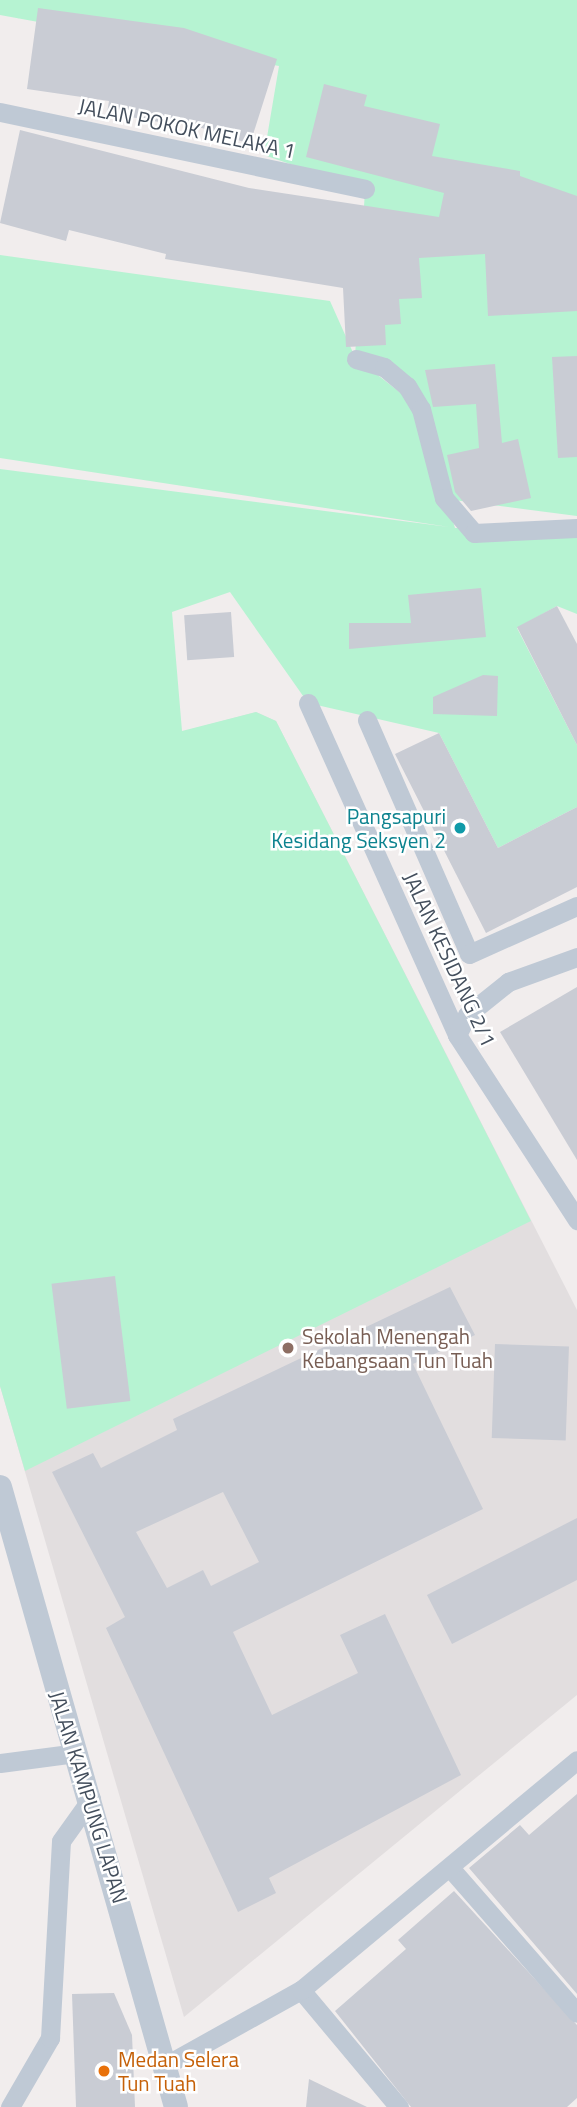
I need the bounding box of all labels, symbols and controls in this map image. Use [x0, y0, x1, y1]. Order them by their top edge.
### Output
street label: JALAN POKOK MELAKA 1 [76, 93, 298, 163]
place label: Pangsapuri Kesidang Seksyen 2 [271, 803, 446, 853]
marker: Pangsapuri Kesidang Seksyen 2 [452, 820, 468, 836]
street label: JALAN KESIDANG 2/1 [398, 868, 502, 1050]
place label: Sekolah Menengah Kebangsaan Tun Tuah [302, 1323, 493, 1373]
marker: Sekolah Menengah Kebangsaan Tun Tuah [280, 1340, 296, 1356]
street label: JALAN KAMPUNG LAPAN [45, 1688, 133, 1906]
place label: Medan Selera Tun Tuah [118, 2046, 239, 2096]
marker: Medan Selera Tun Tuah [96, 2063, 112, 2079]

